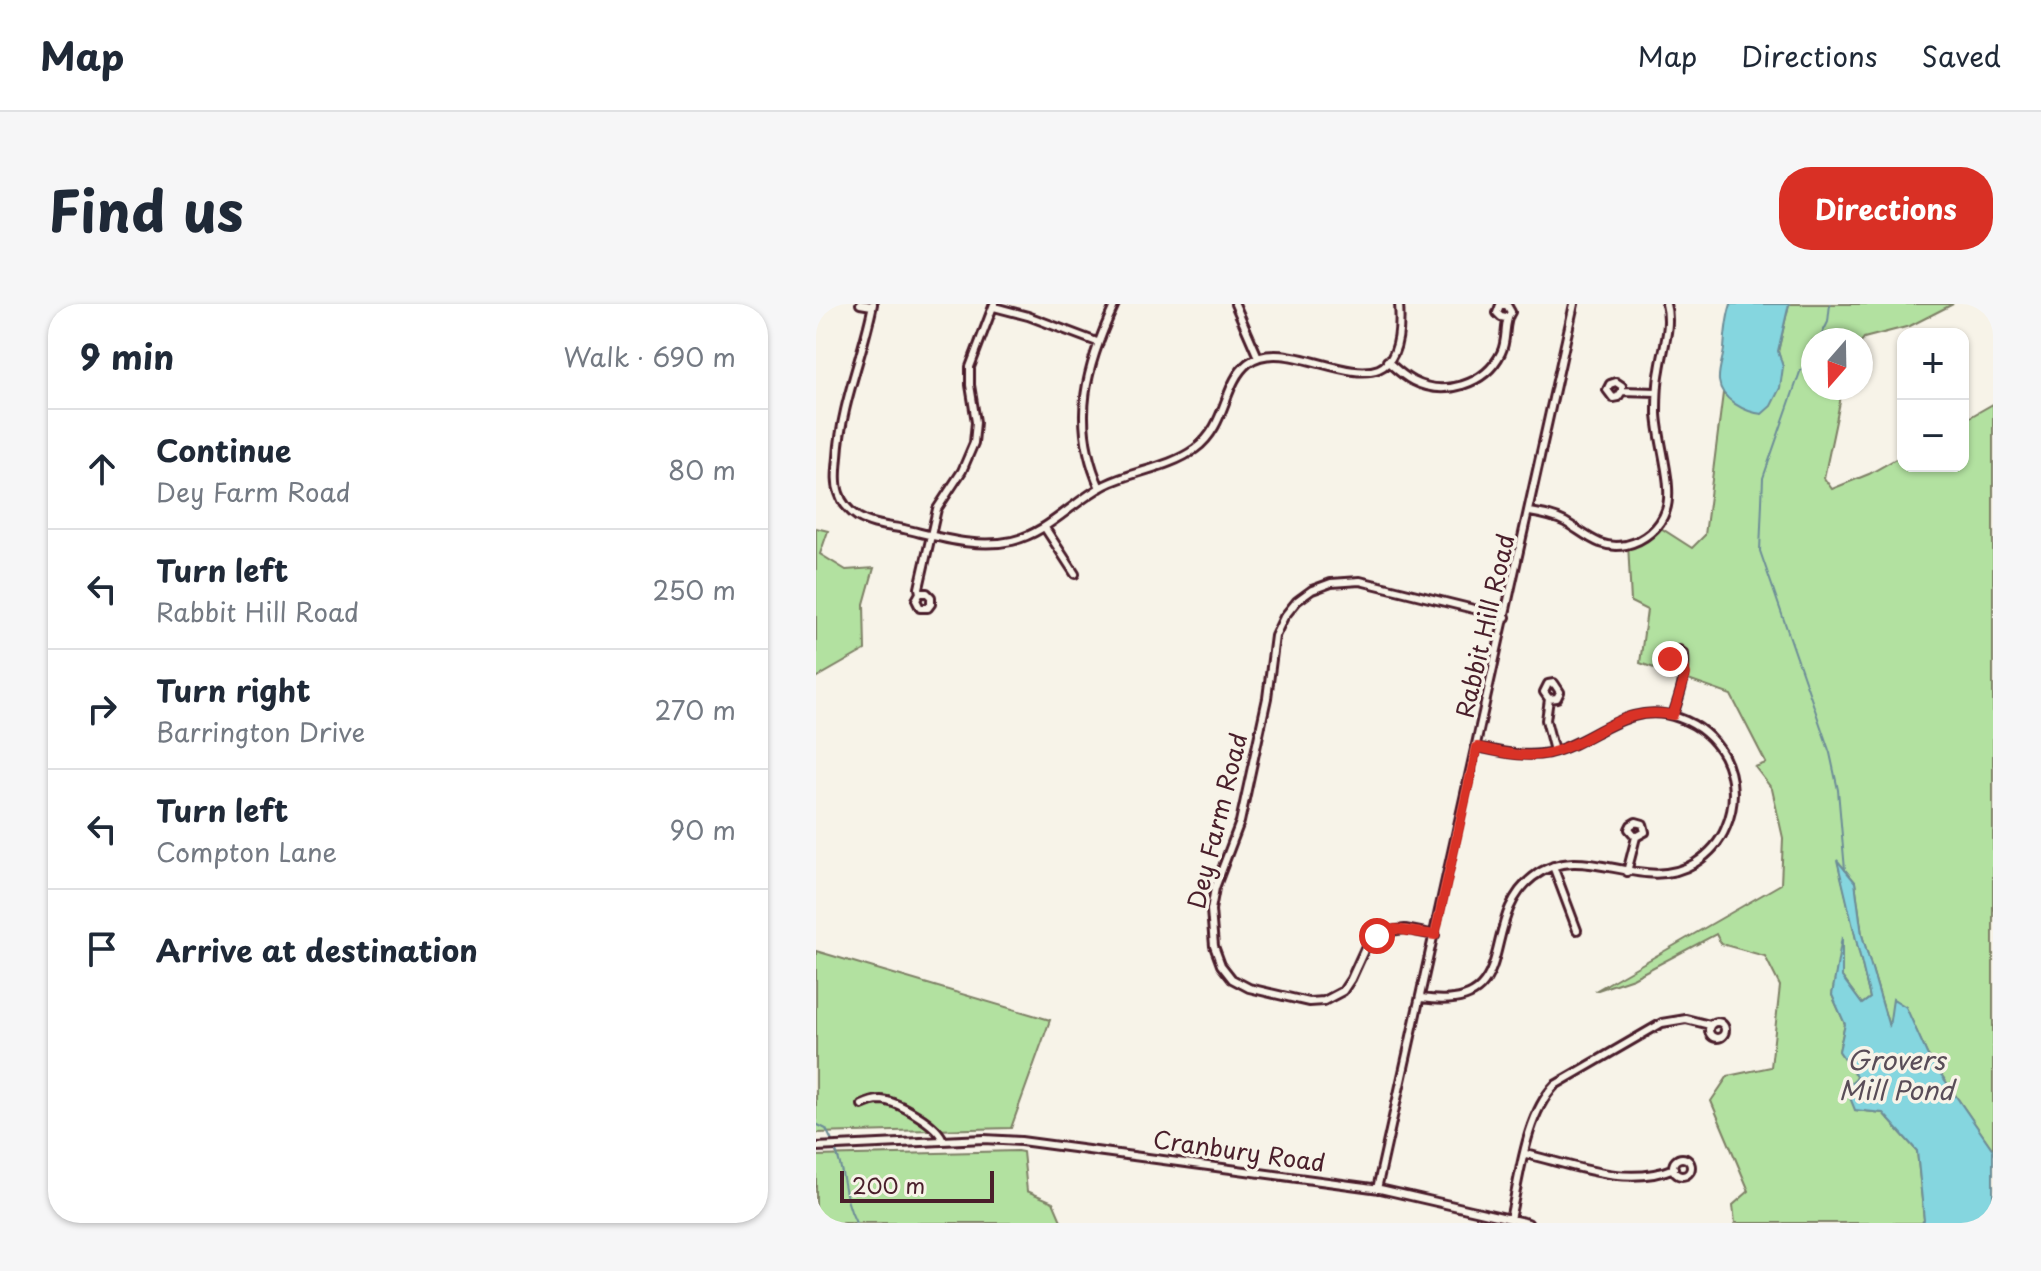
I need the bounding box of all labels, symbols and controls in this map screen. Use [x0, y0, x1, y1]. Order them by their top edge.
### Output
text: Map [40, 27, 124, 84]
text: Map [1638, 34, 1697, 77]
text: Directions [1741, 34, 1878, 77]
text: Saved [1922, 34, 2001, 77]
text: Find us [48, 166, 244, 251]
button: Directions [1779, 167, 1993, 250]
north arrow [1801, 328, 1873, 400]
map controls [1897, 328, 1969, 472]
button: + [1897, 328, 1969, 400]
text: 9 min [80, 330, 174, 382]
text: Walk · 690 m [564, 337, 736, 376]
button: − [1897, 400, 1969, 472]
text: Continue [156, 427, 291, 472]
icon: ahead [80, 447, 124, 491]
text: 80 m [668, 450, 736, 489]
text: Dey Farm Road [156, 472, 351, 511]
street label: Rabbit Hill Road [1445, 530, 1523, 721]
text: Turn left [156, 547, 288, 592]
icon: left [80, 567, 124, 611]
text: 250 m [652, 570, 736, 609]
text: Rabbit Hill Road [156, 592, 359, 631]
route end [1652, 641, 1688, 677]
text: Turn right [156, 667, 311, 712]
icon: right [80, 687, 124, 731]
text: 270 m [655, 690, 736, 729]
text: Barrington Drive [156, 712, 365, 751]
street label: Dey Farm Road [1177, 729, 1255, 912]
text: Turn left [156, 787, 288, 832]
icon: left [80, 807, 124, 851]
text: 90 m [669, 810, 736, 849]
text: Compton Lane [156, 832, 337, 871]
route start [1359, 918, 1395, 954]
icon: arrive [80, 927, 124, 971]
text: Arrive at destination [156, 927, 478, 972]
water label: Grovers Mill Pond [1839, 1040, 1958, 1109]
street label: Cranbury Road [1151, 1120, 1328, 1180]
scale bar [840, 1167, 994, 1203]
text: 200 m [852, 1168, 925, 1201]

